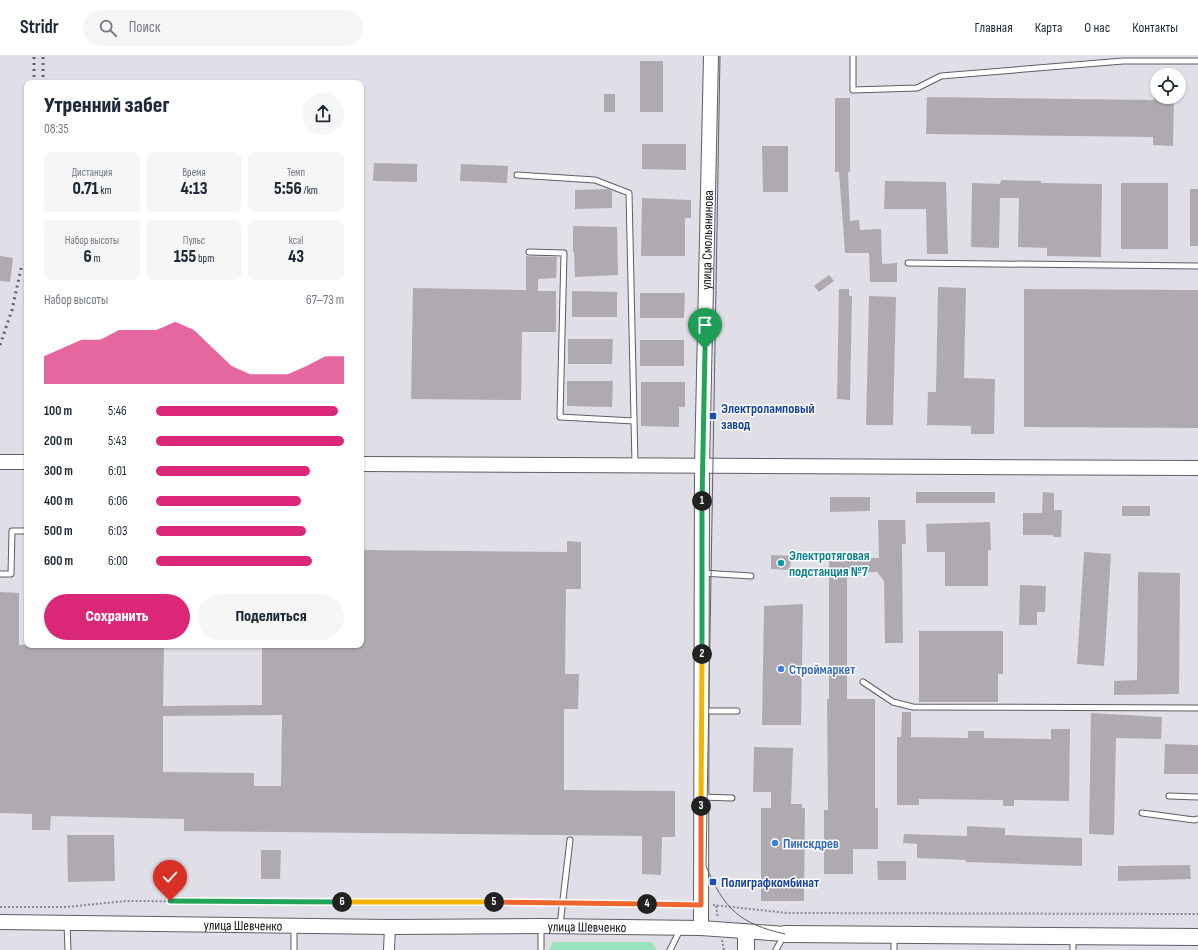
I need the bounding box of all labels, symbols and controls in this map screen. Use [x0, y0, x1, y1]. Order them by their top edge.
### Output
search box [83, 10, 363, 46]
text: Stridr [20, 16, 59, 39]
icon: search [97, 17, 119, 39]
text: Поиск [129, 18, 160, 37]
text: Главная [975, 19, 1013, 36]
text: Карта [1035, 19, 1062, 36]
text: О нас [1084, 19, 1110, 36]
text: Контакты [1132, 19, 1178, 36]
map controls [1150, 68, 1186, 104]
button: locate [1150, 68, 1186, 104]
text: Утренний забег [44, 92, 169, 119]
button: share [302, 93, 344, 135]
text: 08:35 [44, 121, 69, 137]
text: Дистанция [72, 166, 112, 179]
text: Время [182, 166, 206, 179]
text: Темп [287, 166, 305, 179]
text: 0.71 [72, 179, 99, 199]
text: 4:13 [180, 179, 208, 199]
text: 5:56 [274, 179, 302, 199]
text: km [99, 184, 112, 197]
text: /km [302, 184, 318, 197]
street label: улица Смольянинова [697, 190, 717, 290]
text: Набор высоты [65, 234, 119, 247]
text: Пульс [183, 234, 205, 247]
text: kcal [289, 234, 303, 247]
text: 6 [83, 247, 92, 267]
text: 155 [174, 247, 196, 267]
text: 43 [288, 247, 304, 267]
text: m [92, 252, 101, 265]
text: bpm [196, 252, 214, 265]
text: Набор высоты [44, 292, 108, 308]
text: 67–73 m [306, 292, 344, 308]
pin [688, 308, 722, 349]
icon: arrive [694, 314, 716, 336]
place label: Электроламповый завод [721, 400, 815, 433]
text: 100 m [44, 403, 72, 419]
text: 5:46 [108, 403, 127, 419]
marker: Электроламповый завод [708, 411, 718, 421]
text: 200 m [44, 433, 73, 449]
text: 5:43 [108, 433, 127, 449]
text: 300 m [44, 463, 73, 479]
text: 6:01 [108, 463, 127, 479]
pin: 1 [692, 491, 712, 511]
text: 400 m [44, 493, 73, 509]
text: 6:06 [108, 493, 128, 509]
text: 1 [700, 494, 704, 507]
text: 500 m [44, 523, 73, 539]
text: 6:03 [108, 523, 127, 539]
place label: Электротяговая подстанция №7 [789, 547, 870, 580]
text: 600 m [44, 553, 73, 569]
text: 6:00 [108, 553, 128, 569]
marker: Электротяговая подстанция №7 [776, 558, 786, 568]
button: Сохранить [44, 594, 190, 640]
button: Поделиться [198, 594, 344, 640]
pin: 2 [692, 644, 712, 664]
text: 2 [700, 647, 704, 660]
place label: Строймаркет [789, 661, 855, 678]
marker: Строймаркет [776, 664, 786, 674]
pin: 3 [691, 796, 711, 816]
text: 3 [699, 799, 703, 812]
place label: Пинскдрев [783, 835, 839, 852]
marker: Пинскдрев [770, 838, 780, 848]
pin [153, 860, 187, 901]
icon: check [159, 866, 181, 888]
place label: Полиграфкомбинат [721, 874, 819, 891]
marker: Полиграфкомбинат [708, 877, 718, 887]
pin: 6 [332, 892, 352, 912]
pin: 5 [484, 892, 504, 912]
pin: 4 [637, 894, 657, 914]
text: 6 [339, 895, 345, 908]
text: 5 [492, 895, 496, 908]
text: 4 [644, 897, 650, 910]
street label: улица Шевченко [204, 916, 283, 934]
street label: улица Шевченко [548, 918, 627, 936]

